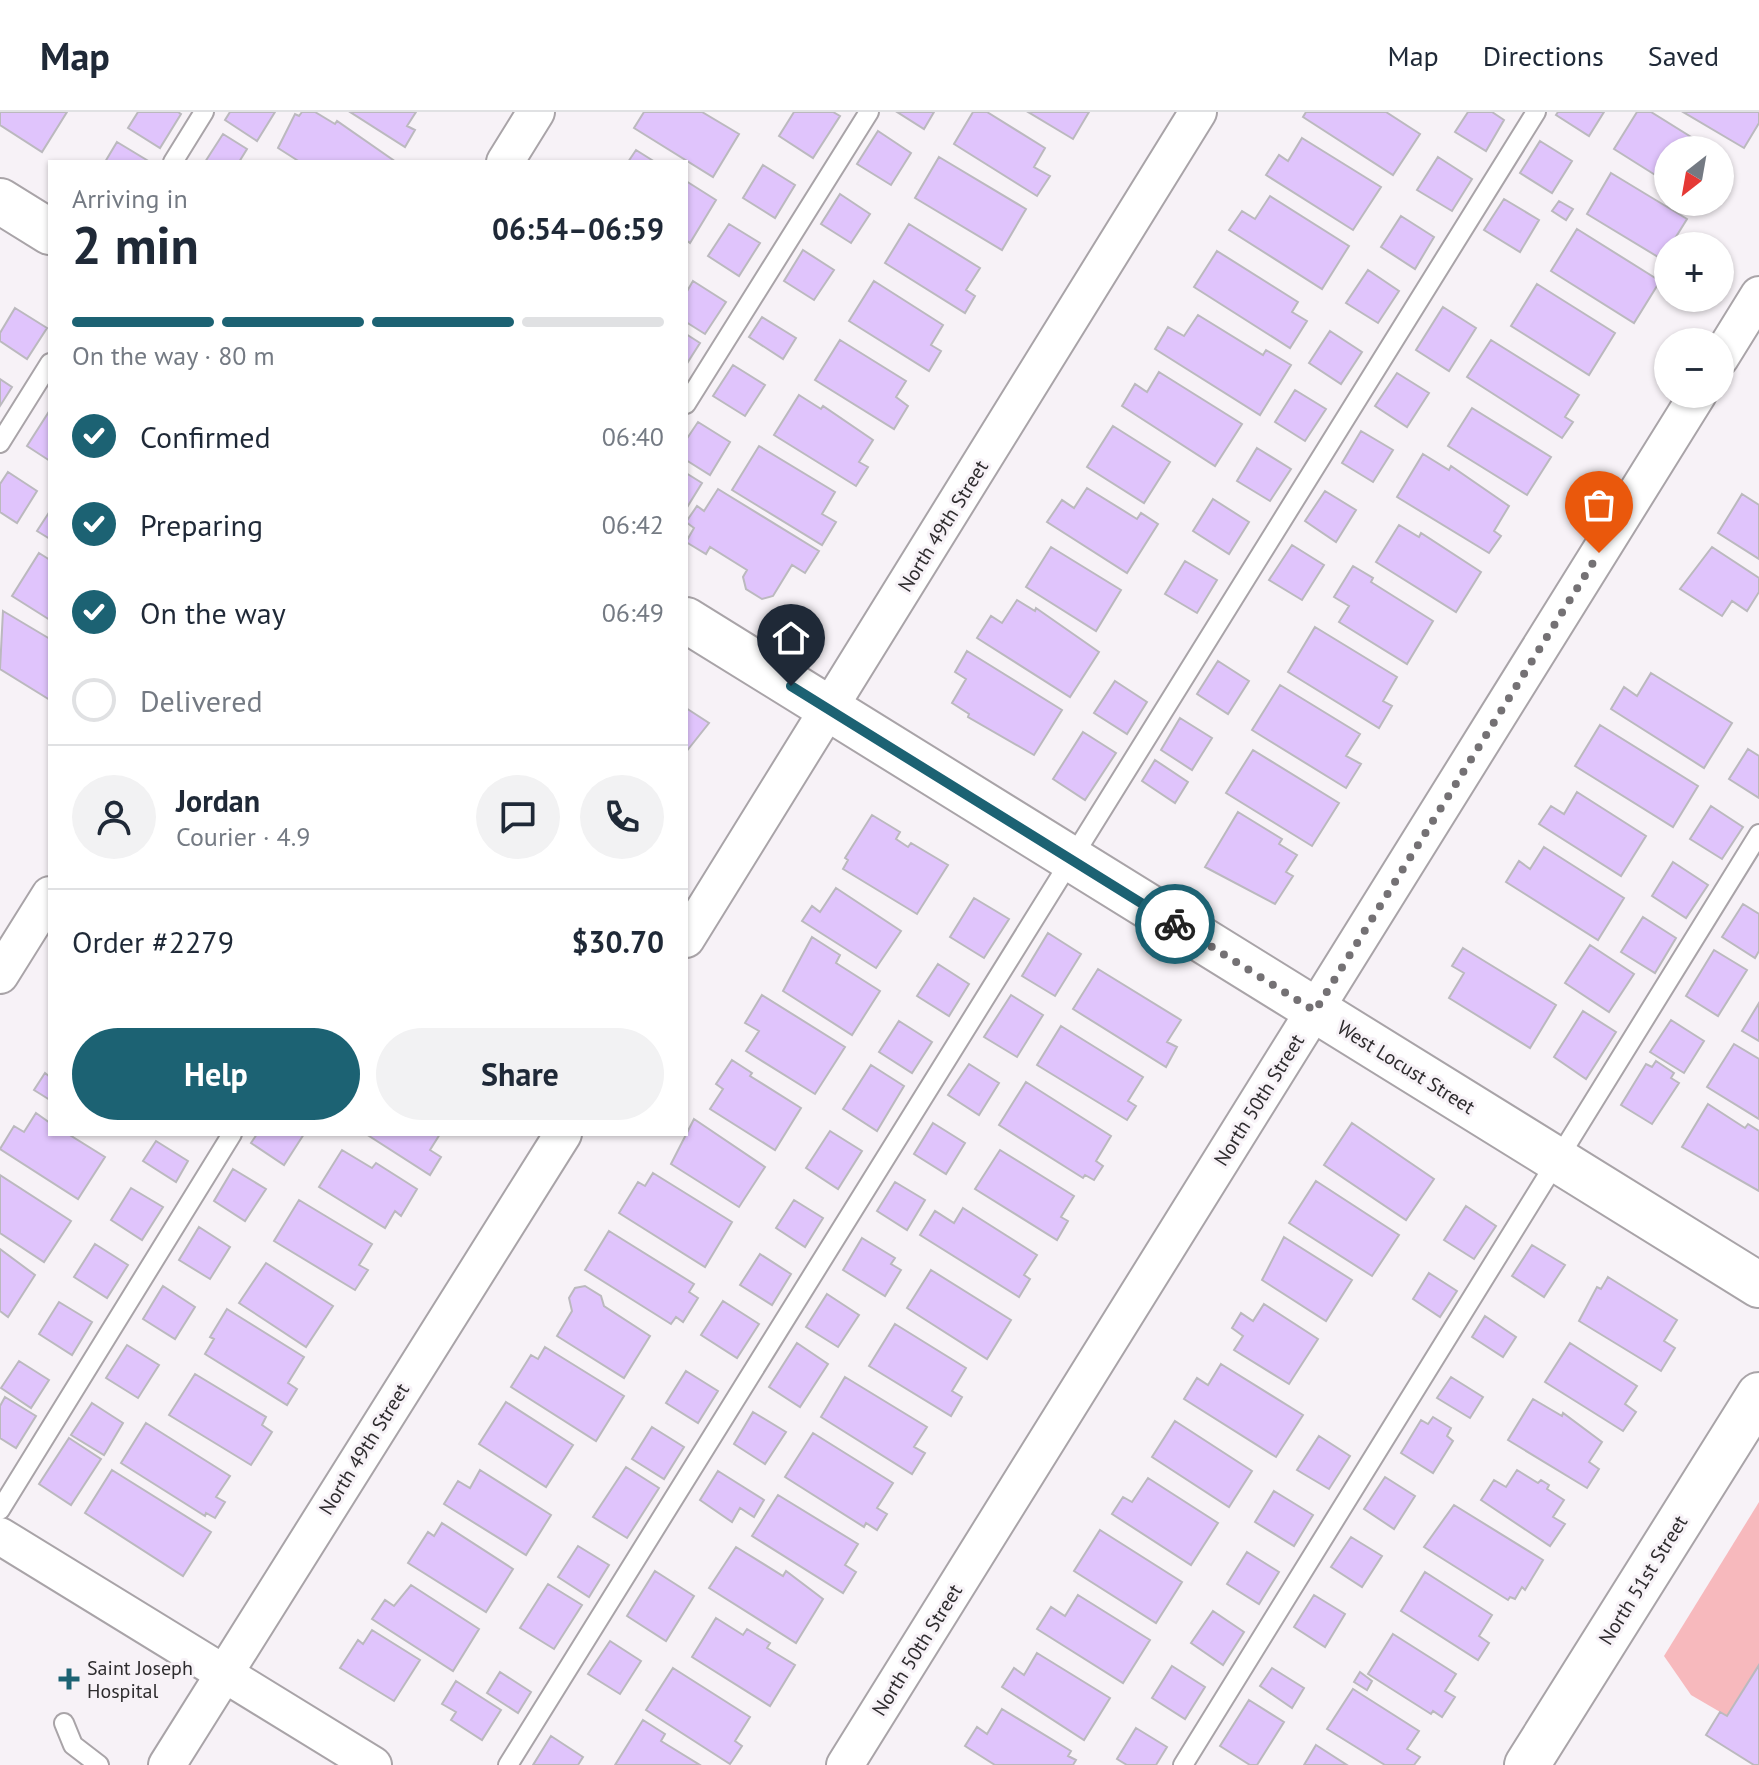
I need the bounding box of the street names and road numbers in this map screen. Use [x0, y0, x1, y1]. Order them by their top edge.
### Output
street label: North 49th Street [892, 455, 994, 597]
street label: West Locust Street [1332, 1014, 1480, 1120]
street label: North 50th Street [1208, 1029, 1310, 1171]
street label: North 49th Street [313, 1378, 415, 1520]
street label: North 51st Street [1593, 1510, 1693, 1650]
street label: North 50th Street [866, 1579, 968, 1721]

